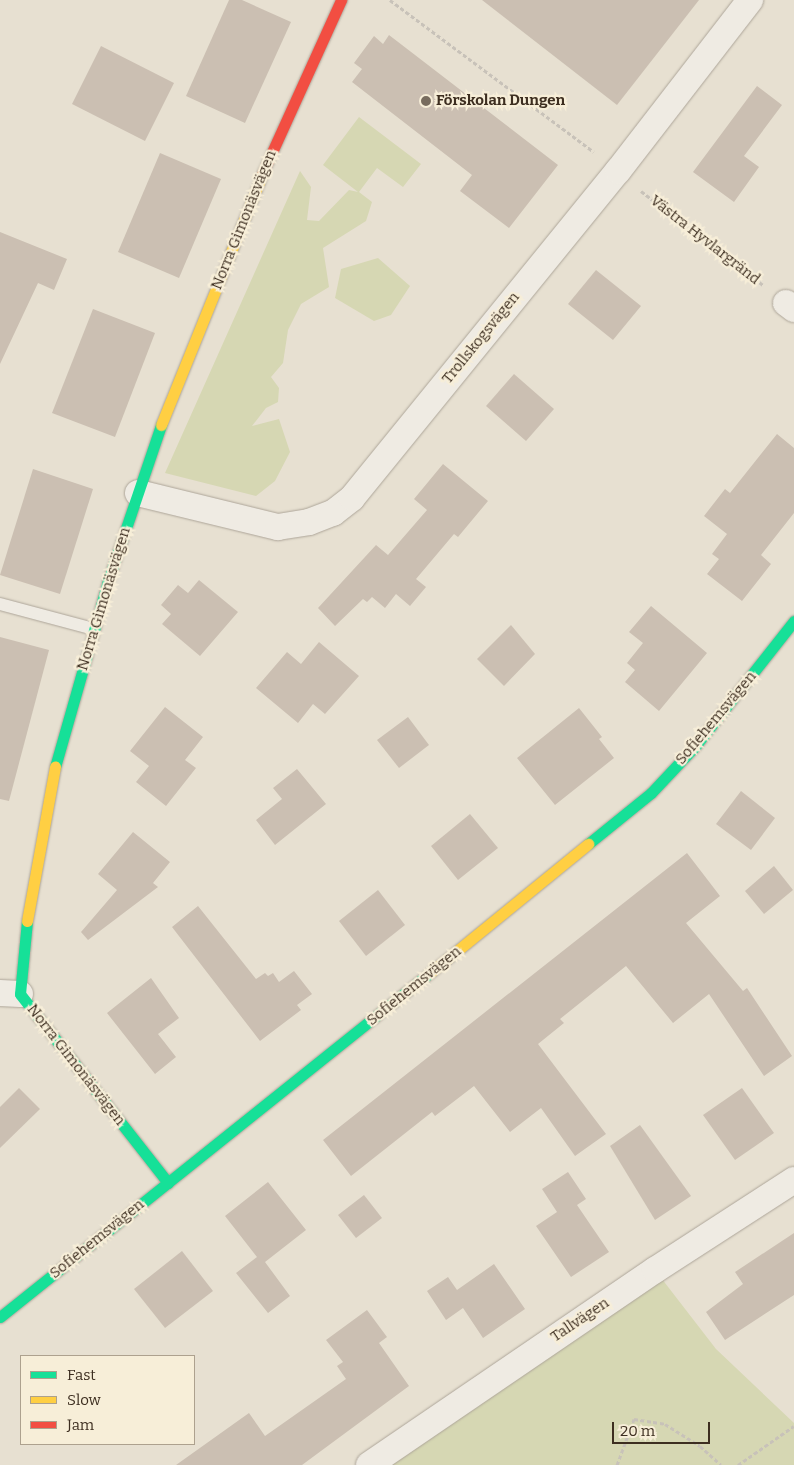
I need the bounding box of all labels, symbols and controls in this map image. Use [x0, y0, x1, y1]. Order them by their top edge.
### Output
place label: Förskolan Dungen [436, 92, 565, 110]
marker: Förskolan Dungen [420, 95, 432, 107]
street label: Norra Gimonäsvägen [208, 148, 280, 292]
street label: Västra Hyvlargränd [646, 192, 764, 288]
street label: Trollskogsvägen [439, 289, 523, 387]
street label: Norra Gimonäsvägen [74, 525, 134, 673]
street label: Sofiehemsvägen [672, 668, 760, 768]
street label: Sofiehemsvägen [363, 943, 465, 1029]
street label: Norra Gimonäsvägen [23, 1001, 129, 1129]
street label: Sofiehemsvägen [46, 1196, 148, 1282]
street label: Tallvägen [548, 1294, 612, 1346]
legend [20, 1355, 195, 1445]
text: Fast [67, 1366, 96, 1384]
text: Slow [67, 1391, 101, 1409]
scale bar [614, 1412, 712, 1444]
text: Jam [67, 1416, 94, 1434]
text: 20 m [620, 1422, 655, 1440]

